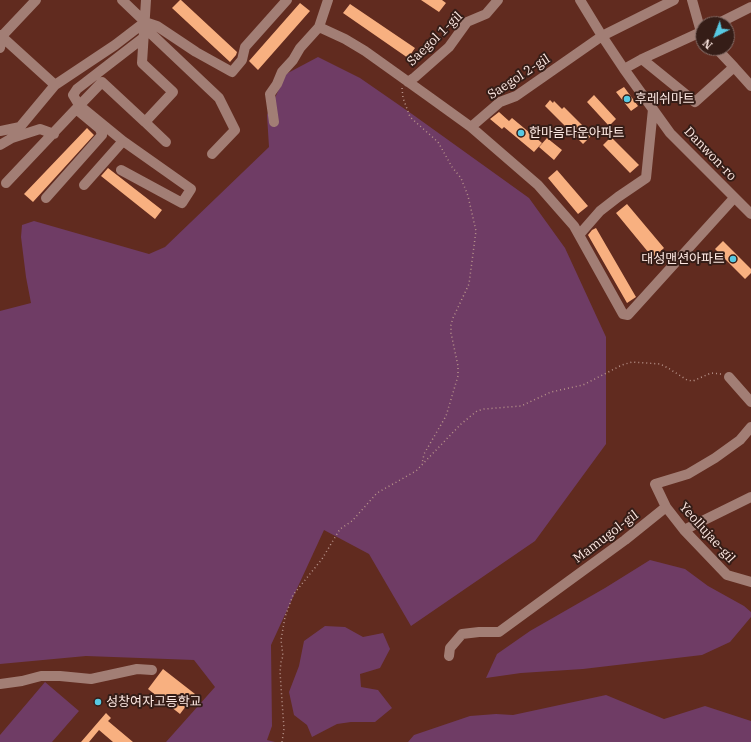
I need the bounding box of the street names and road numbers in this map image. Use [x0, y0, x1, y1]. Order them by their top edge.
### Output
street label: Saegol 1-gil [404, 9, 466, 69]
street label: Saegol 2-gil [485, 51, 553, 103]
street label: Danwon-ro [681, 124, 739, 184]
street label: Yeollujae-gil [676, 500, 738, 566]
street label: Mamugol-gil [570, 507, 642, 567]

